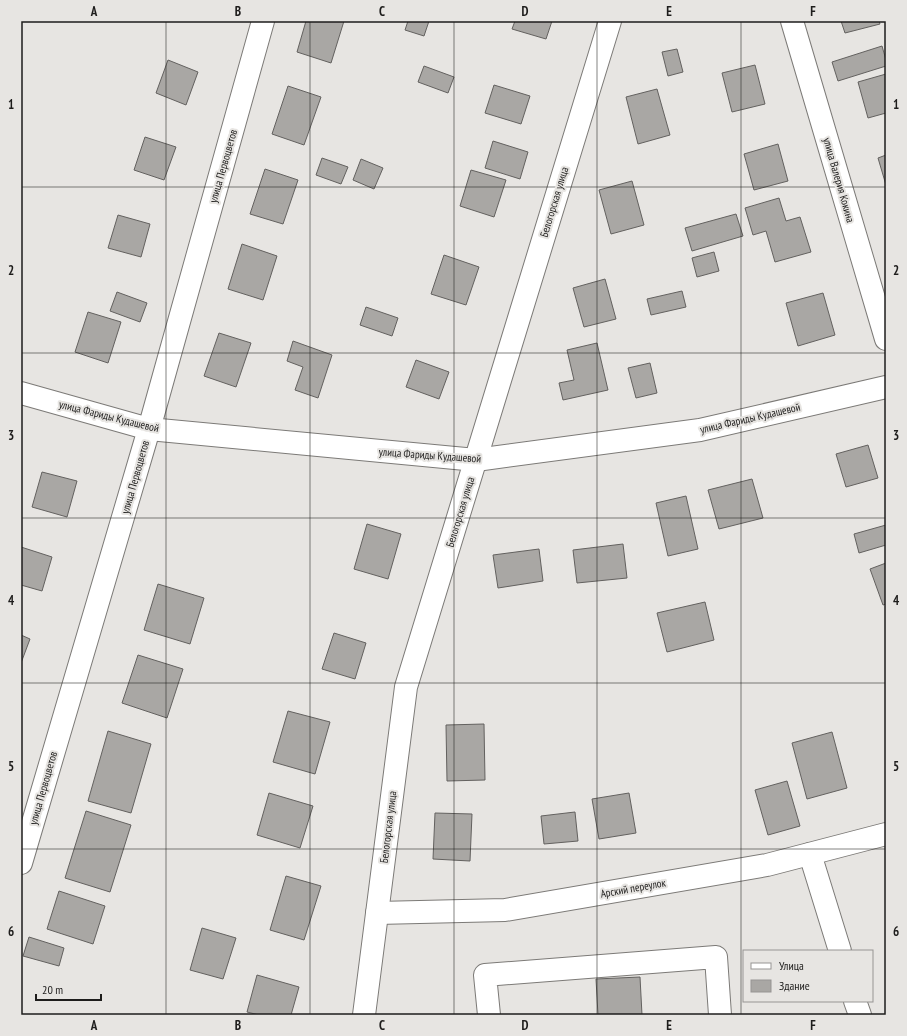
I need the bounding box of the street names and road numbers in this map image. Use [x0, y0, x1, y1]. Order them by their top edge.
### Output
street label: улица Первоцветов [206, 127, 240, 204]
street label: улица Валерия Кокина [820, 136, 858, 224]
street label: Белогорская улица [537, 165, 571, 239]
street label: улица Фариды Кудашевой [58, 397, 161, 435]
street label: улица Фариды Кудашевой [698, 400, 802, 436]
street label: улица Первоцветов [118, 438, 152, 515]
street label: улица Фариды Кудашевой [378, 444, 482, 466]
street label: Белогорская улица [443, 475, 477, 549]
street label: улица Первоцветов [26, 749, 60, 826]
street label: Белогорская улица [377, 790, 399, 864]
street label: Арский переулок [599, 875, 667, 901]

